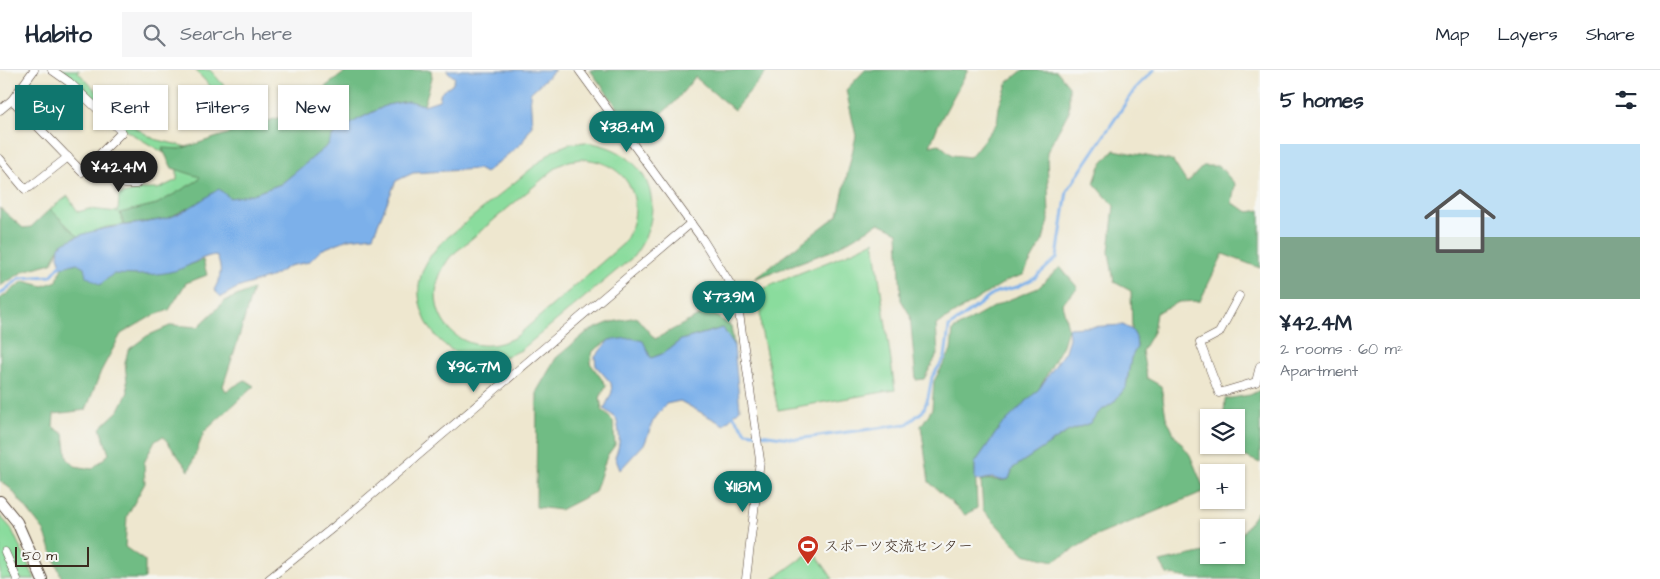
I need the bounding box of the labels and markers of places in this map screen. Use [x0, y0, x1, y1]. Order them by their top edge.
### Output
pin: ¥38.4M [586, 111, 668, 153]
pin: ¥42.4M [78, 150, 160, 193]
pin: ¥73.9M [688, 280, 770, 323]
pin: ¥96.7M [433, 350, 515, 393]
pin: ¥118M [708, 470, 778, 513]
sports icon: スポーツ交流センター [796, 534, 820, 565]
place label: スポーツ交流センター [824, 536, 973, 557]

